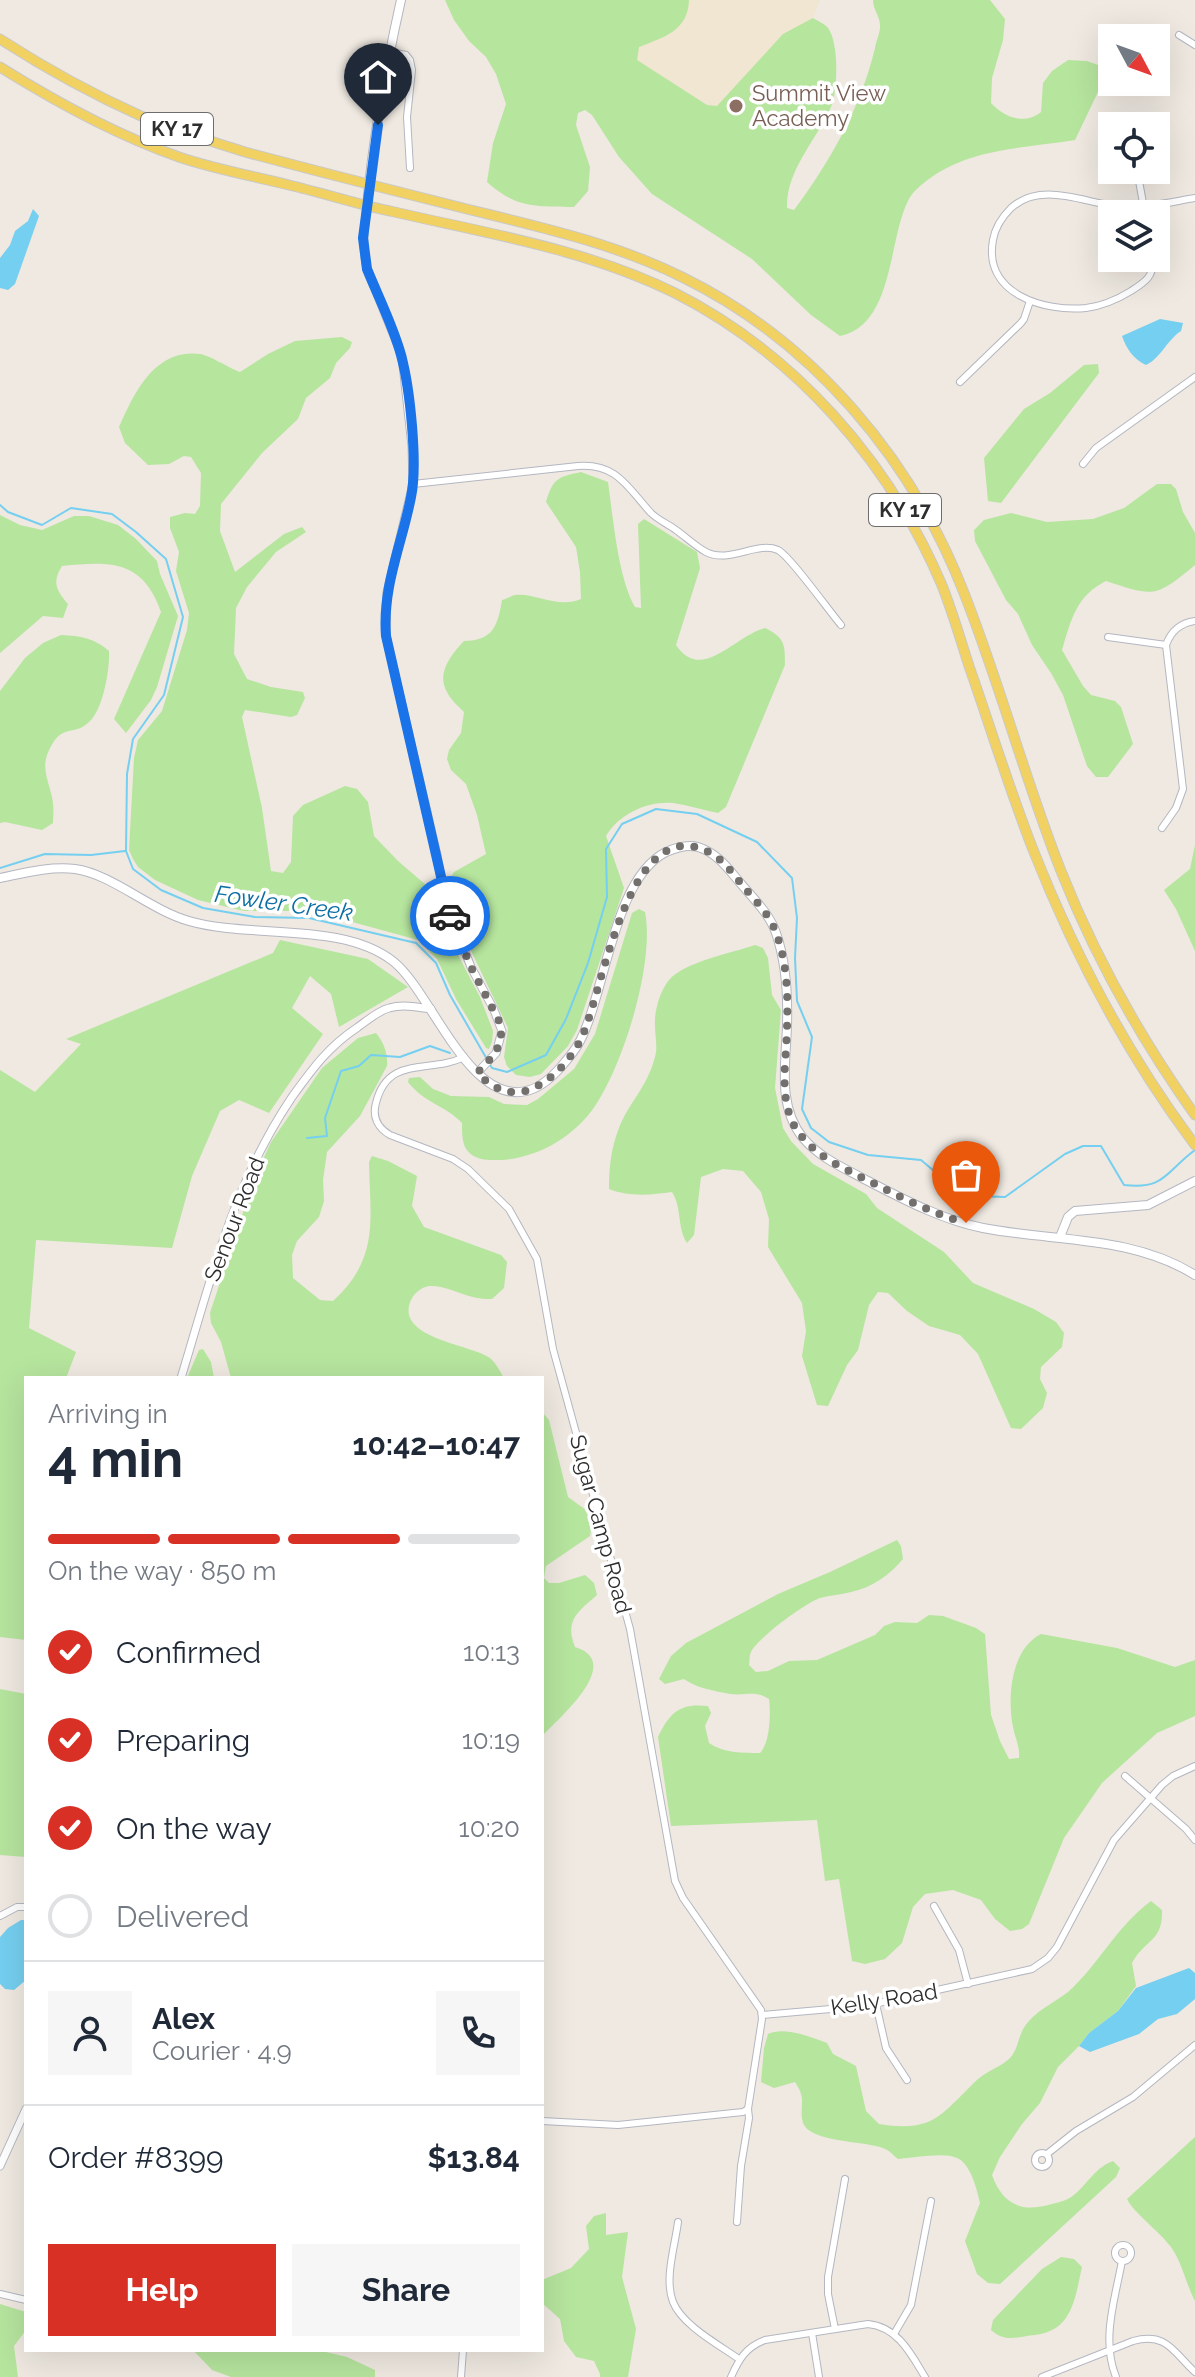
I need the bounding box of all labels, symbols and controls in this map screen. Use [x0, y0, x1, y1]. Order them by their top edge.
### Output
north arrow [1098, 24, 1170, 96]
map controls [1098, 24, 1170, 272]
pin [344, 43, 412, 125]
icon: home [356, 55, 400, 99]
place label: Summit View Academy [752, 80, 886, 131]
marker: Summit View Academy [727, 97, 745, 115]
button: locate [1098, 112, 1170, 184]
road number: KY 17 [141, 113, 213, 145]
button: layers [1098, 200, 1170, 272]
road number: KY 17 [869, 494, 941, 526]
courier [410, 876, 490, 956]
water label: Fowler Creek [213, 879, 355, 927]
icon: car [428, 894, 472, 938]
pin [932, 1141, 1000, 1223]
street label: Senour Road [198, 1153, 270, 1285]
icon: bag [944, 1153, 988, 1197]
text: Arriving in [48, 1399, 168, 1429]
text: 10:42–10:47 [353, 1427, 520, 1462]
text: 4 min [48, 1428, 183, 1489]
street label: Sugar Camp Road [565, 1432, 637, 1616]
text: On the way · 850 m [48, 1556, 276, 1586]
icon: check [48, 1630, 92, 1674]
text: Confirmed [116, 1635, 261, 1670]
text: 10:13 [463, 1637, 520, 1667]
icon: check [48, 1718, 92, 1762]
text: Preparing [116, 1723, 250, 1758]
text: 10:19 [462, 1725, 520, 1755]
icon: check [48, 1806, 92, 1850]
text: On the way [116, 1811, 272, 1846]
text: 10:20 [459, 1813, 520, 1843]
text: Delivered [116, 1899, 249, 1934]
street label: Kelly Road [829, 1978, 939, 2020]
button: person [48, 1991, 132, 2075]
button: phone [436, 1991, 520, 2075]
text: Alex [152, 2001, 215, 2036]
text: Courier · 4.9 [152, 2036, 292, 2066]
text: Order #8399 [48, 2140, 224, 2175]
text: $13.84 [427, 2140, 520, 2175]
button: Help [48, 2244, 276, 2336]
button: Share [292, 2244, 520, 2336]

